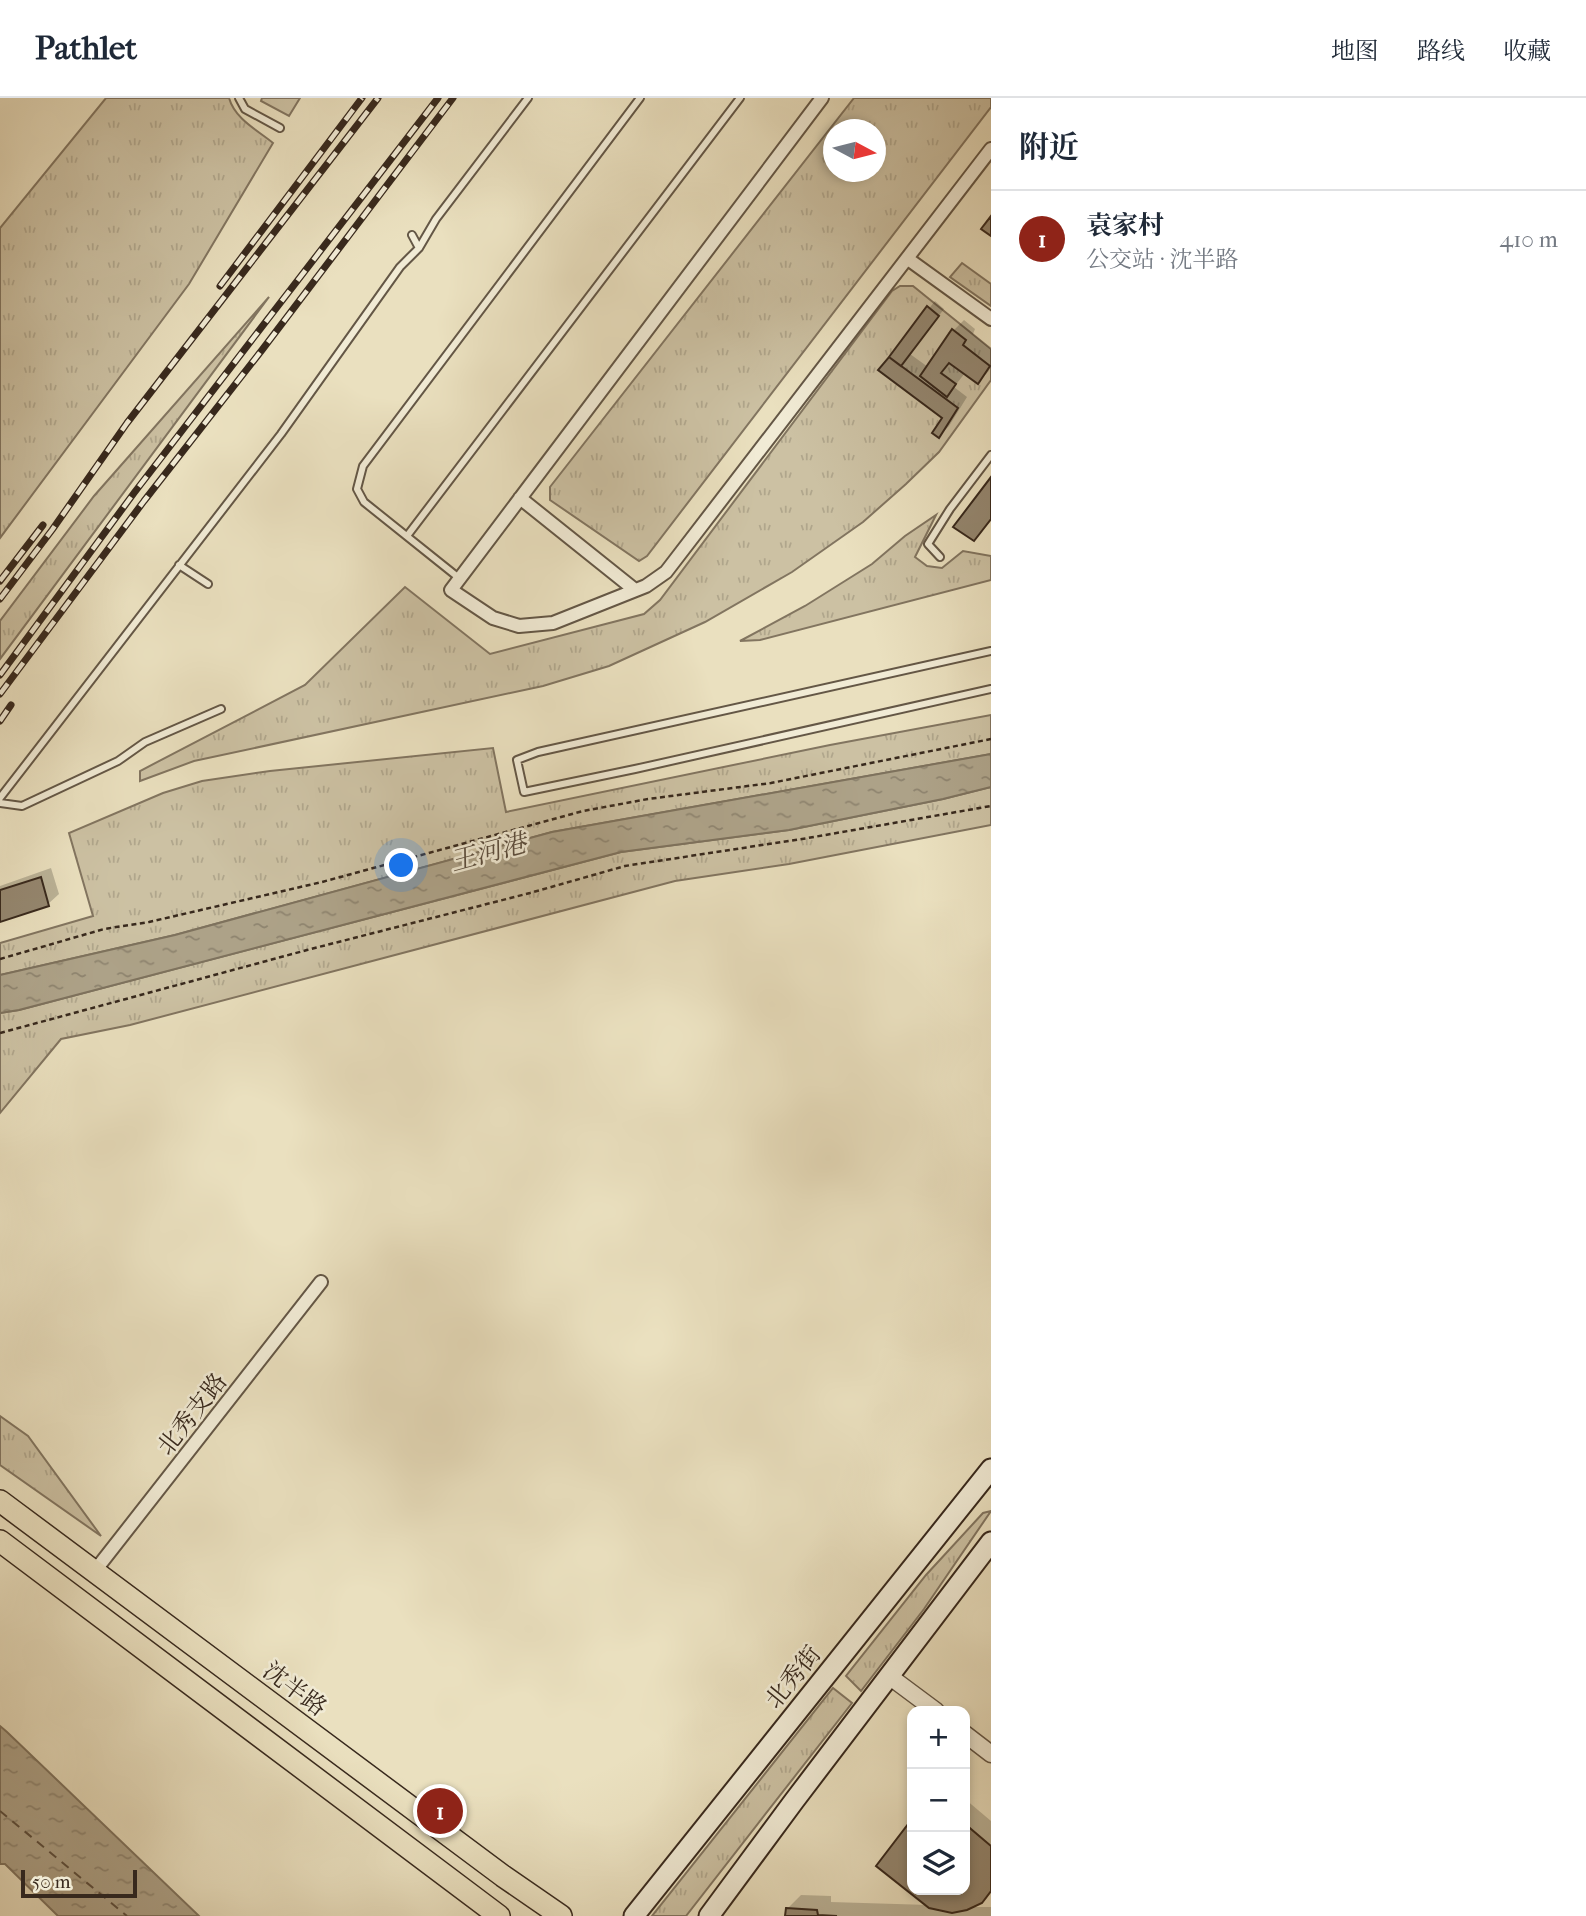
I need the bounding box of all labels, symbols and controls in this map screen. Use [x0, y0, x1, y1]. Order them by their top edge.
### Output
text: Pathlet [35, 29, 137, 68]
text: 地图 [1331, 37, 1379, 65]
text: 路线 [1417, 37, 1465, 65]
text: 收藏 [1503, 37, 1551, 65]
north arrow [823, 119, 886, 182]
text: 附近 [1019, 130, 1079, 165]
text: 袁家村 [1086, 210, 1164, 241]
text: 1 [1038, 226, 1046, 253]
text: 410 m [1500, 226, 1558, 253]
text: 公交站 · 沈半路 [1086, 246, 1239, 273]
water label: 王河港 [446, 827, 533, 878]
your location [384, 848, 418, 882]
street label: 北秀支路 [151, 1368, 233, 1460]
street label: 北秀街 [759, 1640, 827, 1714]
street label: 沈半路 [258, 1656, 332, 1722]
map controls [907, 1706, 970, 1895]
button: + [907, 1706, 970, 1769]
button: − [907, 1769, 970, 1832]
pin: 1 [417, 1785, 463, 1837]
button: layers [907, 1832, 970, 1895]
scale bar [21, 1867, 136, 1899]
text: 50 m [32, 1871, 71, 1893]

